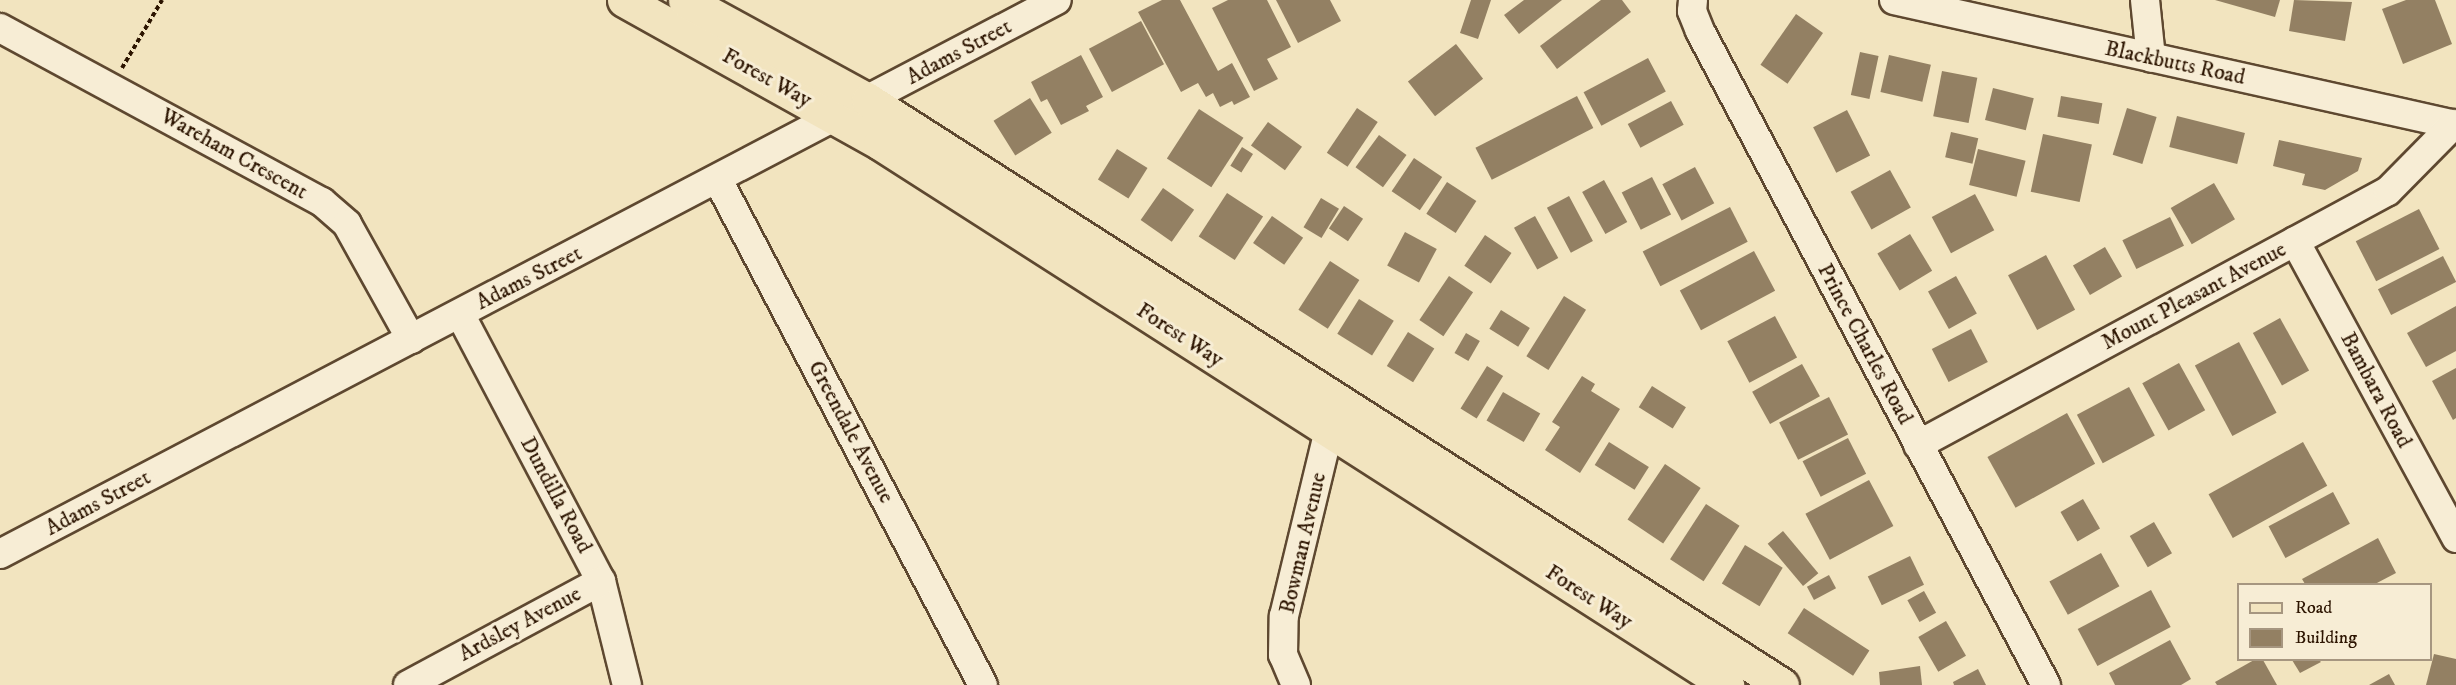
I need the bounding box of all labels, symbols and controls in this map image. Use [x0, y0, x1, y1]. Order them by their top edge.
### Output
street label: Adams Street [902, 13, 1016, 91]
street label: Blackbutts Road [2102, 35, 2248, 91]
street label: Forest Way [718, 43, 816, 113]
street label: Wareham Crescent [156, 103, 312, 205]
street label: Mount Pleasant Avenue [2097, 236, 2291, 356]
street label: Adams Street [472, 240, 586, 316]
street label: Prince Charles Road [1812, 259, 1918, 429]
street label: Forest Way [1132, 297, 1228, 373]
street label: Bambara Road [2334, 328, 2418, 452]
street label: Greendale Avenue [802, 356, 900, 508]
street label: Dundilla Road [514, 432, 598, 558]
street label: Adams Street [41, 464, 155, 542]
street label: Bowman Avenue [1274, 470, 1332, 616]
street label: Forest Way [1541, 559, 1637, 635]
street label: Ardsley Avenue [454, 581, 586, 667]
legend [2237, 583, 2432, 661]
text: Road [2295, 597, 2332, 619]
text: Building [2295, 627, 2357, 649]

